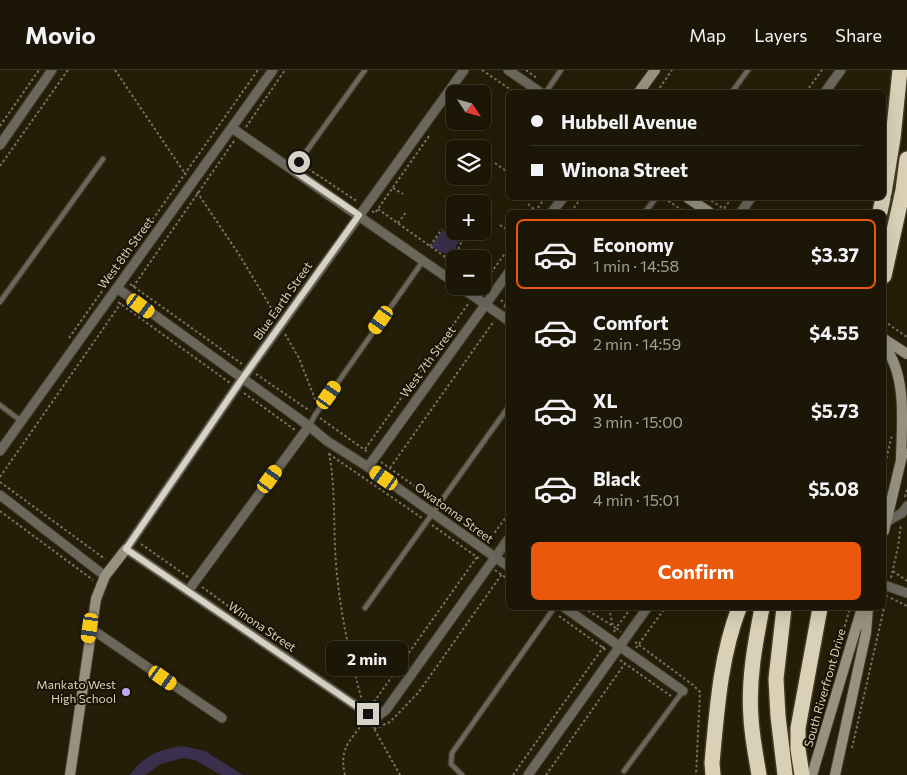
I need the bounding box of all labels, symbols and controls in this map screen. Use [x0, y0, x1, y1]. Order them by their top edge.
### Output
text: Movio [25, 20, 96, 49]
text: Map [689, 24, 726, 46]
text: Layers [754, 24, 807, 46]
text: Share [835, 24, 882, 46]
north arrow [446, 85, 491, 130]
map controls [446, 85, 491, 295]
text: Hubbell Avenue [561, 110, 697, 133]
button: layers [446, 140, 491, 185]
route start [288, 151, 310, 173]
text: Winona Street [561, 158, 688, 181]
button: + [446, 195, 491, 240]
street label: West 8th Street [94, 214, 156, 291]
icon: car [533, 232, 578, 277]
text: Economy [593, 233, 674, 256]
text: $3.37 [811, 243, 859, 266]
button: − [446, 250, 491, 295]
text: 1 min · 14:58 [593, 256, 679, 275]
street label: Blue Earth Street [250, 259, 314, 342]
car [124, 291, 157, 321]
car [366, 303, 395, 337]
icon: car [533, 310, 578, 355]
text: Comfort [593, 311, 669, 334]
text: $4.55 [809, 321, 859, 344]
street label: West 7th Street [397, 323, 458, 400]
text: 2 min · 14:59 [593, 334, 681, 353]
car [314, 378, 343, 412]
icon: car [533, 388, 578, 433]
text: XL [593, 389, 618, 412]
text: $5.73 [811, 399, 859, 422]
text: 3 min · 15:00 [593, 412, 683, 431]
car [255, 462, 284, 496]
car [367, 463, 400, 493]
icon: car [533, 466, 578, 511]
text: Black [593, 467, 641, 490]
text: $5.08 [808, 477, 859, 500]
street label: Owatonna Street [413, 479, 497, 545]
text: 4 min · 15:01 [593, 490, 680, 509]
button: Confirm [531, 542, 861, 600]
street label: Winona Street [226, 598, 299, 654]
car [80, 612, 99, 644]
street label: South Riverfront Drive [800, 627, 848, 749]
callout: 2 min [327, 642, 409, 676]
text: 2 min [347, 649, 387, 668]
car [146, 663, 179, 693]
place label: Mankato West High School [36, 677, 116, 705]
marker: Mankato West High School [120, 686, 132, 698]
route end [357, 703, 379, 725]

